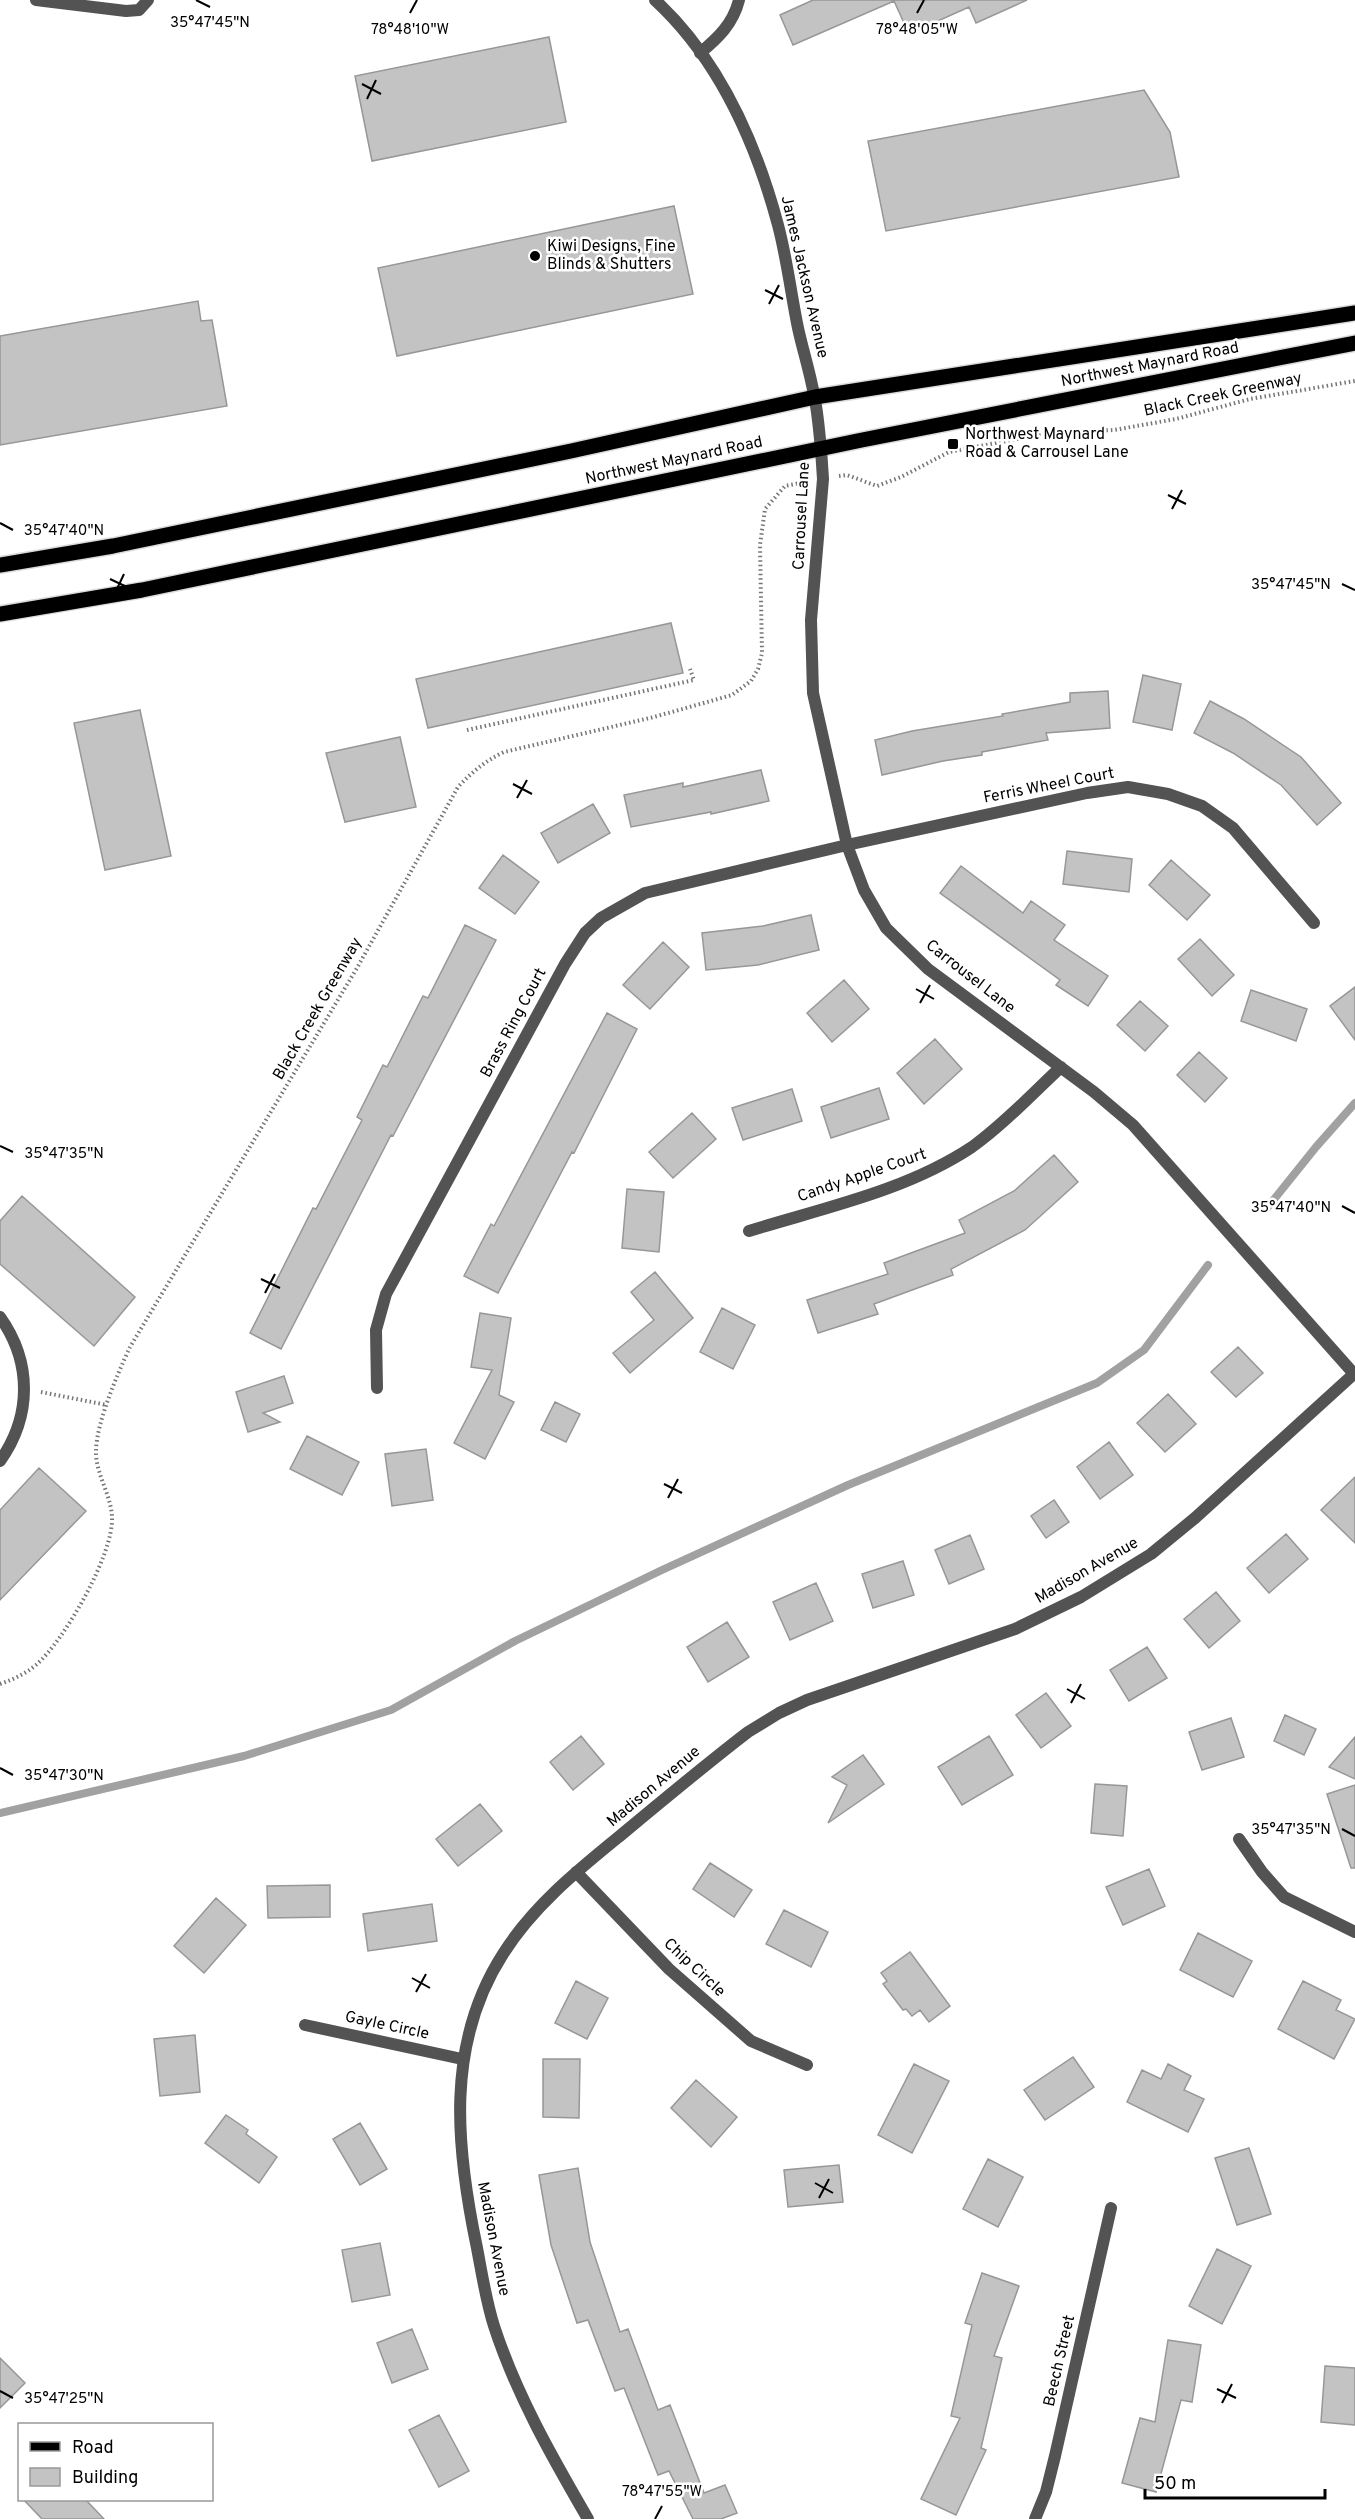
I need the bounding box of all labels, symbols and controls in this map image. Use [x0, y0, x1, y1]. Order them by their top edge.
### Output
text: 35°47'45"N [170, 14, 250, 33]
text: 78°48'10"W [371, 21, 449, 40]
text: 78°48'05"W [876, 21, 958, 40]
street label: James Jackson Avenue [776, 194, 832, 360]
place label: Kiwi Designs, Fine Blinds & Shutters [547, 237, 676, 275]
marker: Kiwi Designs, Fine Blinds & Shutters [528, 249, 542, 263]
street label: Northwest Maynard Road [1059, 338, 1241, 392]
street label: Black Creek Greenway [1142, 368, 1304, 422]
place label: Northwest Maynard Road & Carrousel Lane [965, 425, 1129, 463]
street label: Northwest Maynard Road [583, 432, 765, 490]
marker: Northwest Maynard Road & Carrousel Lane [946, 437, 960, 451]
street label: Carrousel Lane [789, 461, 815, 571]
text: 35°47'40"N [24, 522, 104, 541]
text: 35°47'45"N [1251, 576, 1331, 595]
street label: Ferris Wheel Court [982, 764, 1116, 808]
street label: Black Creek Greenway [269, 934, 367, 1084]
street label: Carrousel Lane [921, 936, 1019, 1018]
street label: Brass Ring Court [477, 965, 551, 1081]
text: 35°47'35"N [24, 1145, 104, 1164]
street label: Candy Apple Court [795, 1145, 929, 1207]
text: 35°47'40"N [1251, 1199, 1331, 1218]
street label: Madison Avenue [1032, 1533, 1142, 1609]
street label: Madison Avenue [603, 1742, 705, 1832]
text: 35°47'30"N [24, 1767, 104, 1786]
text: 35°47'35"N [1251, 1821, 1331, 1840]
street label: Chip Circle [659, 1934, 729, 2002]
street label: Gayle Circle [343, 2007, 431, 2045]
street label: Madison Avenue [472, 2180, 514, 2298]
street label: Beech Street [1040, 2313, 1080, 2409]
text: 35°47'25"N [24, 2390, 104, 2409]
legend [18, 2423, 213, 2501]
text: Road [72, 2437, 114, 2460]
scale bar [1145, 2462, 1325, 2500]
text: Building [72, 2467, 138, 2490]
text: 50 m [1154, 2473, 1196, 2496]
text: 78°47'55"W [622, 2483, 702, 2502]

